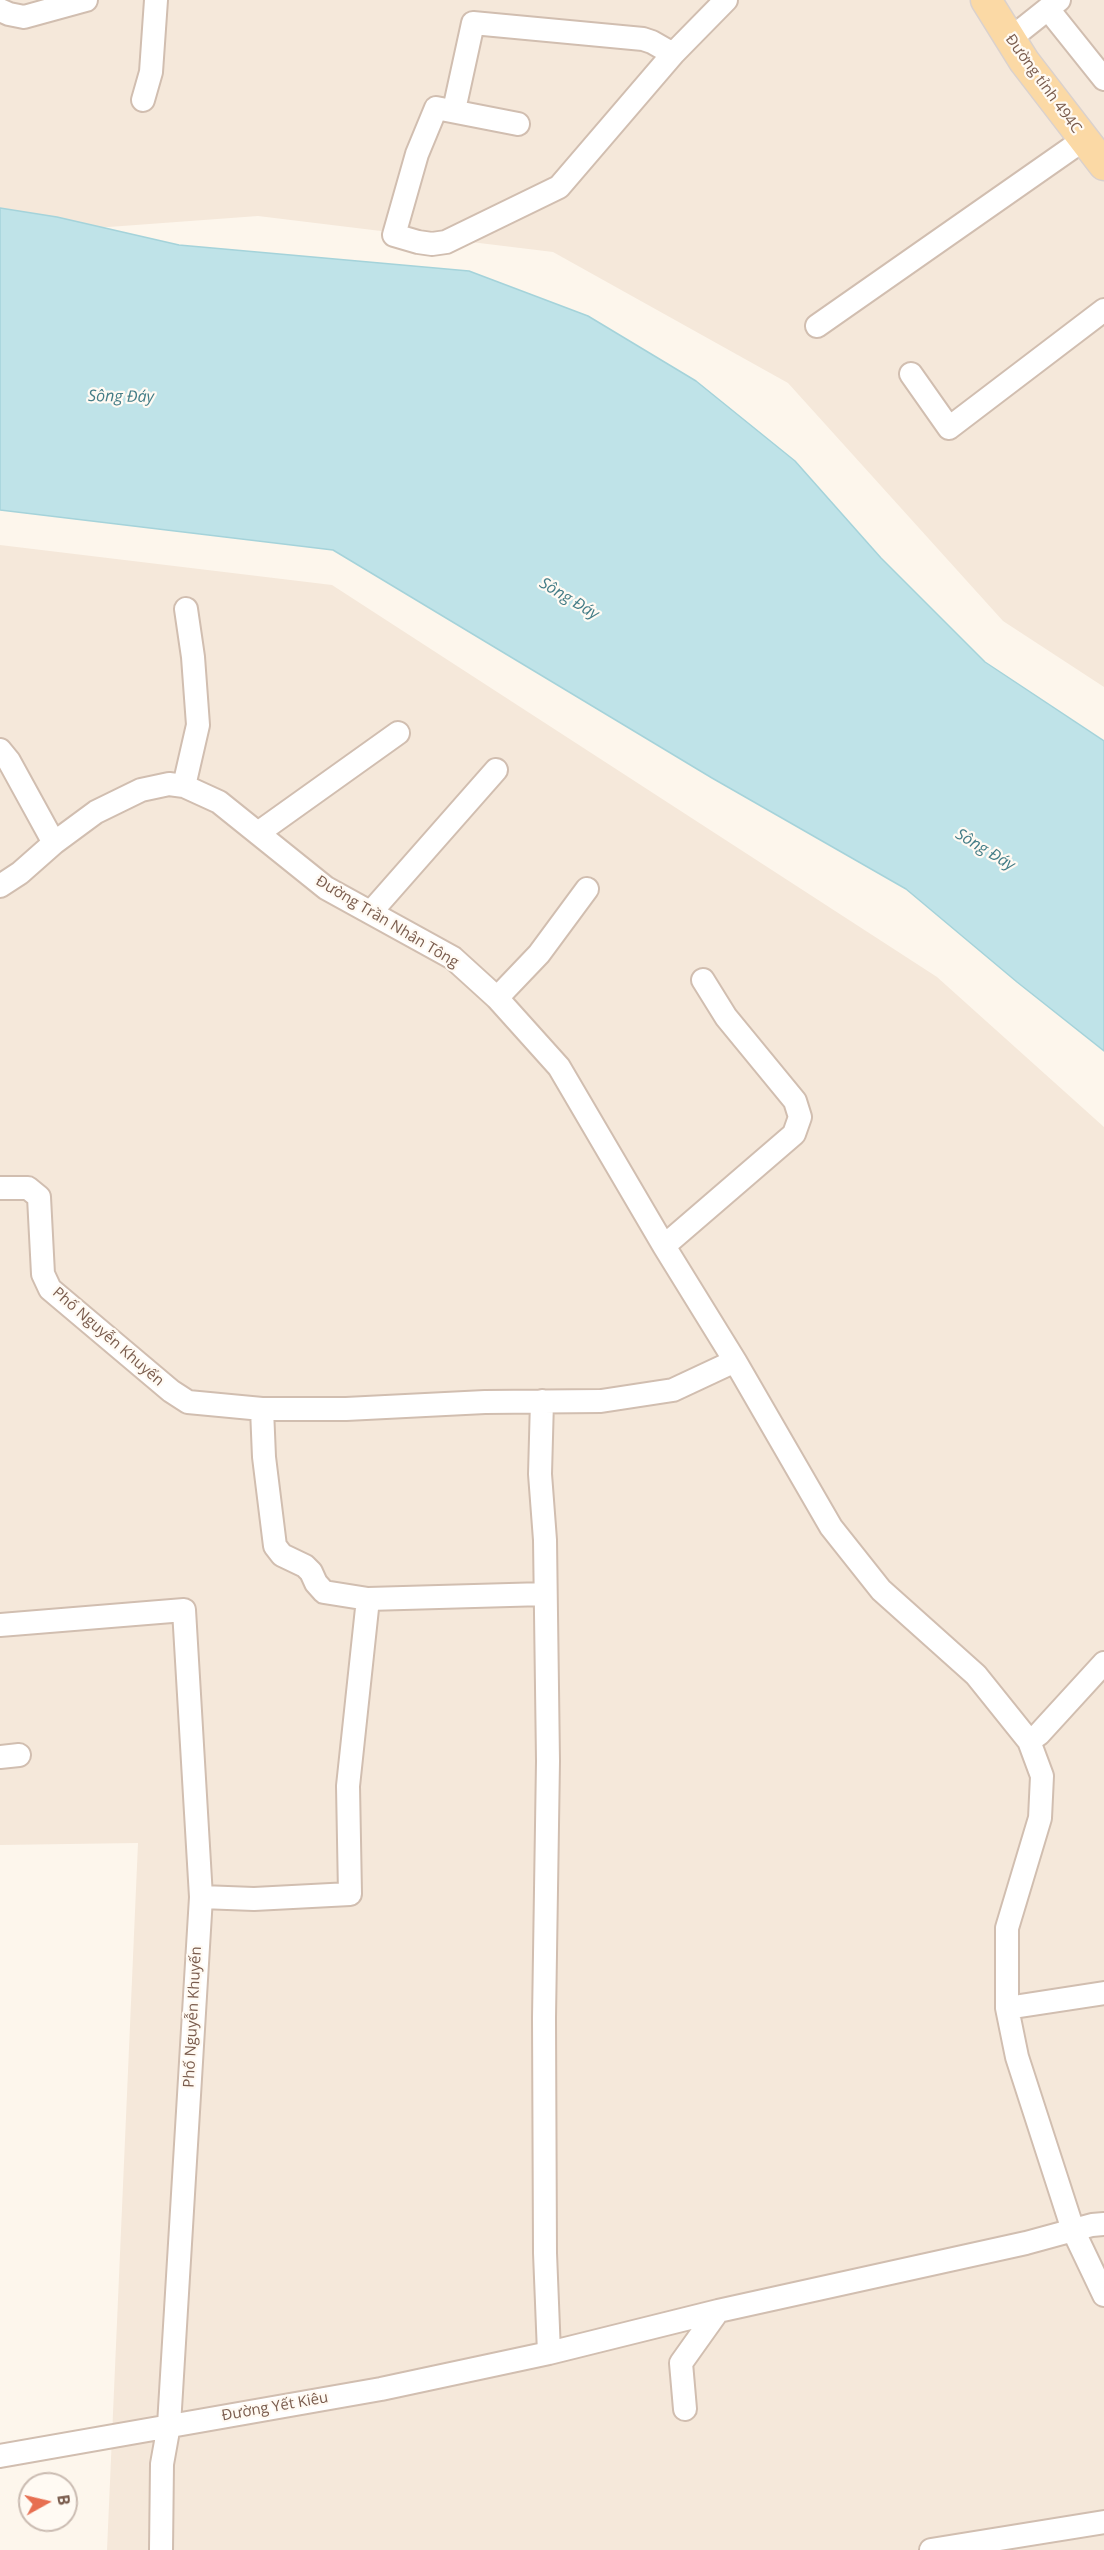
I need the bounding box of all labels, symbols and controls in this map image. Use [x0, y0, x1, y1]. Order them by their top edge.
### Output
street label: Đường tỉnh 494C [1001, 31, 1085, 137]
water label: Sông Đáy [88, 387, 154, 407]
water label: Sông Đáy [536, 574, 602, 624]
water label: Sông Đáy [952, 825, 1018, 875]
street label: Đường Trần Nhân Tông [312, 872, 462, 972]
street label: Phố Nguyễn Khuyến [49, 1284, 167, 1390]
street label: Phố Nguyễn Khuyến [180, 1946, 206, 2088]
street label: Đường Yết Kiêu [220, 2389, 330, 2425]
north arrow [18, 2472, 78, 2532]
text: B [52, 2493, 75, 2507]

